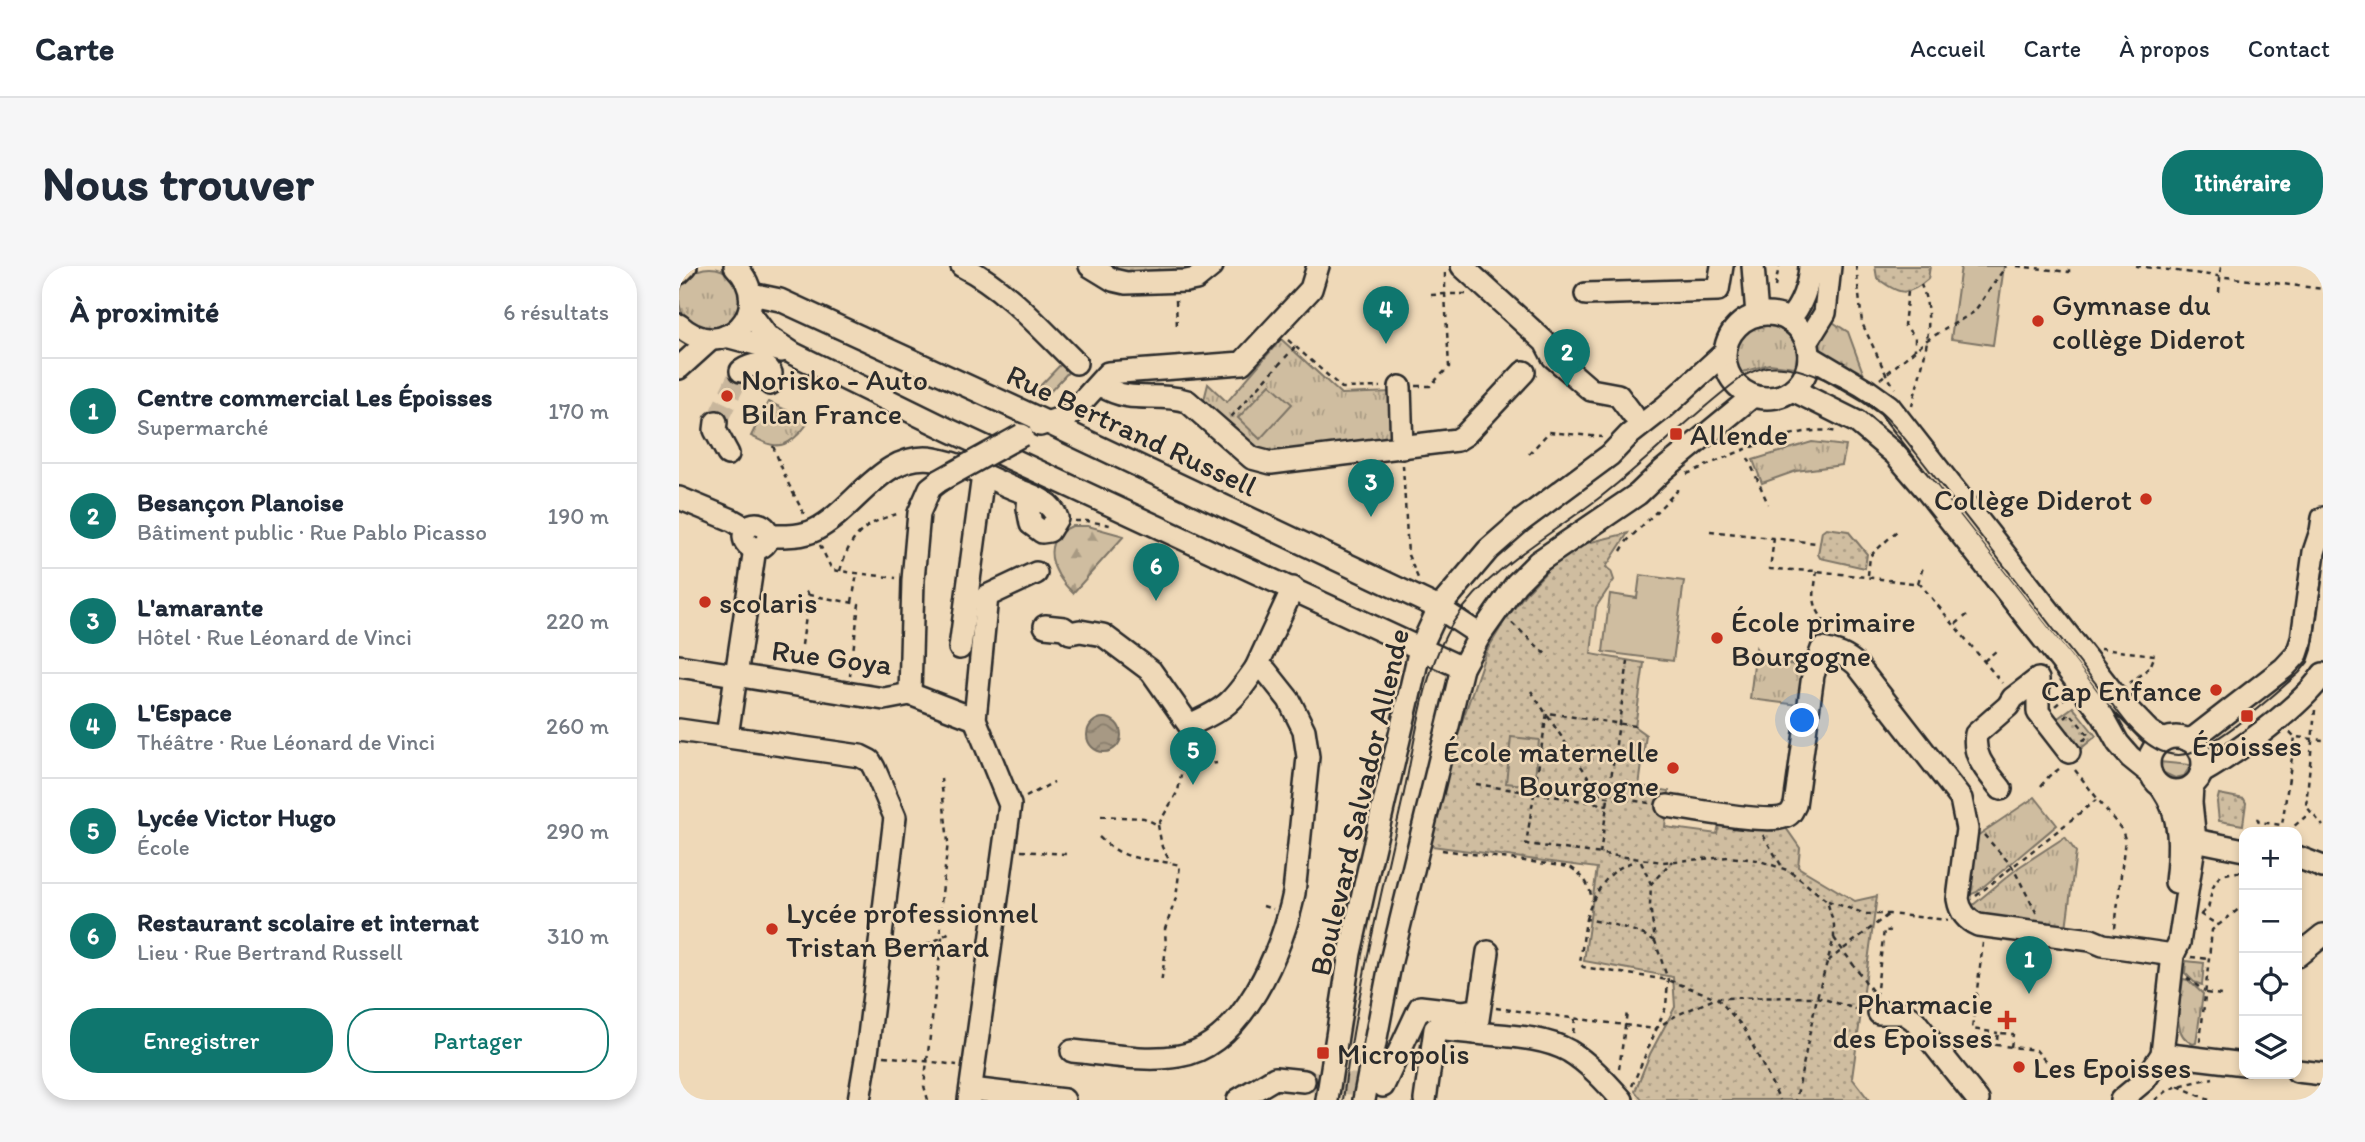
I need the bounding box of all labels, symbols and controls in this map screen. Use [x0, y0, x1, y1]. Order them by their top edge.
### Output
text: Carte [35, 29, 115, 68]
text: Accueil [1910, 34, 1985, 63]
text: Carte [2023, 34, 2081, 63]
text: À propos [2119, 34, 2210, 63]
text: Contact [2248, 34, 2330, 63]
button: Itinéraire [2162, 150, 2323, 215]
text: Nous trouver [42, 153, 314, 212]
pin: 4 [1363, 286, 1409, 344]
place label: Gymnase du collège Diderot [2052, 286, 2245, 357]
text: À proximité [70, 293, 219, 330]
text: 6 résultats [503, 298, 609, 326]
marker: Gymnase du collège Diderot [2030, 313, 2046, 329]
pin: 2 [1544, 329, 1590, 387]
street label: Rue Bertrand Russell [1001, 356, 1264, 505]
place label: Norisko - Auto Bilan France [741, 361, 928, 432]
text: Centre commercial Les Époisses [137, 381, 492, 413]
marker: Norisko - Auto Bilan France [719, 388, 735, 404]
text: 1 [88, 397, 98, 425]
text: 170 m [548, 397, 609, 425]
text: Supermarché [137, 413, 269, 441]
place label: Allende [1690, 416, 1788, 453]
marker: Allende [1668, 426, 1684, 442]
pin: 3 [1348, 459, 1394, 517]
place label: Collège Diderot [1934, 481, 2132, 518]
text: Besançon Planoise [137, 486, 344, 518]
marker: Collège Diderot [2138, 491, 2154, 507]
text: 2 [87, 502, 99, 530]
text: 190 m [548, 502, 609, 530]
text: Bâtiment public · Rue Pablo Picasso [137, 518, 487, 546]
pin: 6 [1133, 543, 1179, 601]
place label: scolaris [719, 584, 818, 621]
text: L'amarante [137, 591, 263, 623]
marker: scolaris [697, 594, 713, 610]
place label: École primaire Bourgogne [1731, 603, 1916, 674]
text: 3 [87, 607, 99, 635]
text: 220 m [546, 607, 609, 635]
text: Hôtel · Rue Léonard de Vinci [137, 623, 412, 651]
street label: Boulevard Salvador Allende [1301, 625, 1417, 979]
marker: École primaire Bourgogne [1709, 630, 1725, 646]
street label: Rue Goya [770, 631, 895, 683]
place label: Cap Enfance [2041, 672, 2202, 709]
marker: Cap Enfance [2208, 682, 2224, 698]
text: L'Espace [137, 696, 232, 728]
your location [1785, 703, 1819, 737]
marker: Époisses [2239, 708, 2255, 724]
text: 4 [86, 712, 100, 740]
text: 260 m [546, 712, 609, 740]
pin: 5 [1170, 727, 1216, 785]
place label: Époisses [2192, 727, 2302, 764]
text: Théâtre · Rue Léonard de Vinci [137, 728, 435, 756]
place label: École maternelle Bourgogne [1443, 733, 1659, 804]
marker: École maternelle Bourgogne [1665, 760, 1681, 776]
text: Lycée Victor Hugo [137, 801, 336, 833]
text: 5 [87, 817, 99, 845]
text: 290 m [546, 817, 609, 845]
map controls [2239, 827, 2302, 1079]
button: + [2239, 827, 2302, 890]
text: École [137, 833, 190, 861]
button: − [2239, 890, 2302, 953]
place label: Lycée professionnel Tristan Bernard [786, 894, 1039, 965]
text: Restaurant scolaire et internat [137, 906, 479, 938]
marker: Lycée professionnel Tristan Bernard [764, 921, 780, 937]
text: 6 [87, 922, 99, 950]
text: 310 m [547, 922, 609, 950]
pin: 1 [2006, 936, 2052, 994]
text: Lieu · Rue Bertrand Russell [137, 938, 403, 966]
button: locate [2239, 953, 2302, 1016]
place label: Pharmacie des Epoisses [1832, 985, 1993, 1056]
button: Enregistrer [70, 1008, 333, 1073]
button: Partager [347, 1008, 609, 1073]
marker: Pharmacie des Epoisses [1999, 1012, 2015, 1028]
button: layers [2239, 1016, 2302, 1079]
place label: Micropolis [1337, 1035, 1470, 1072]
marker: Micropolis [1315, 1045, 1331, 1061]
place label: Les Epoisses [2033, 1049, 2191, 1086]
marker: Les Epoisses [2011, 1059, 2027, 1075]

